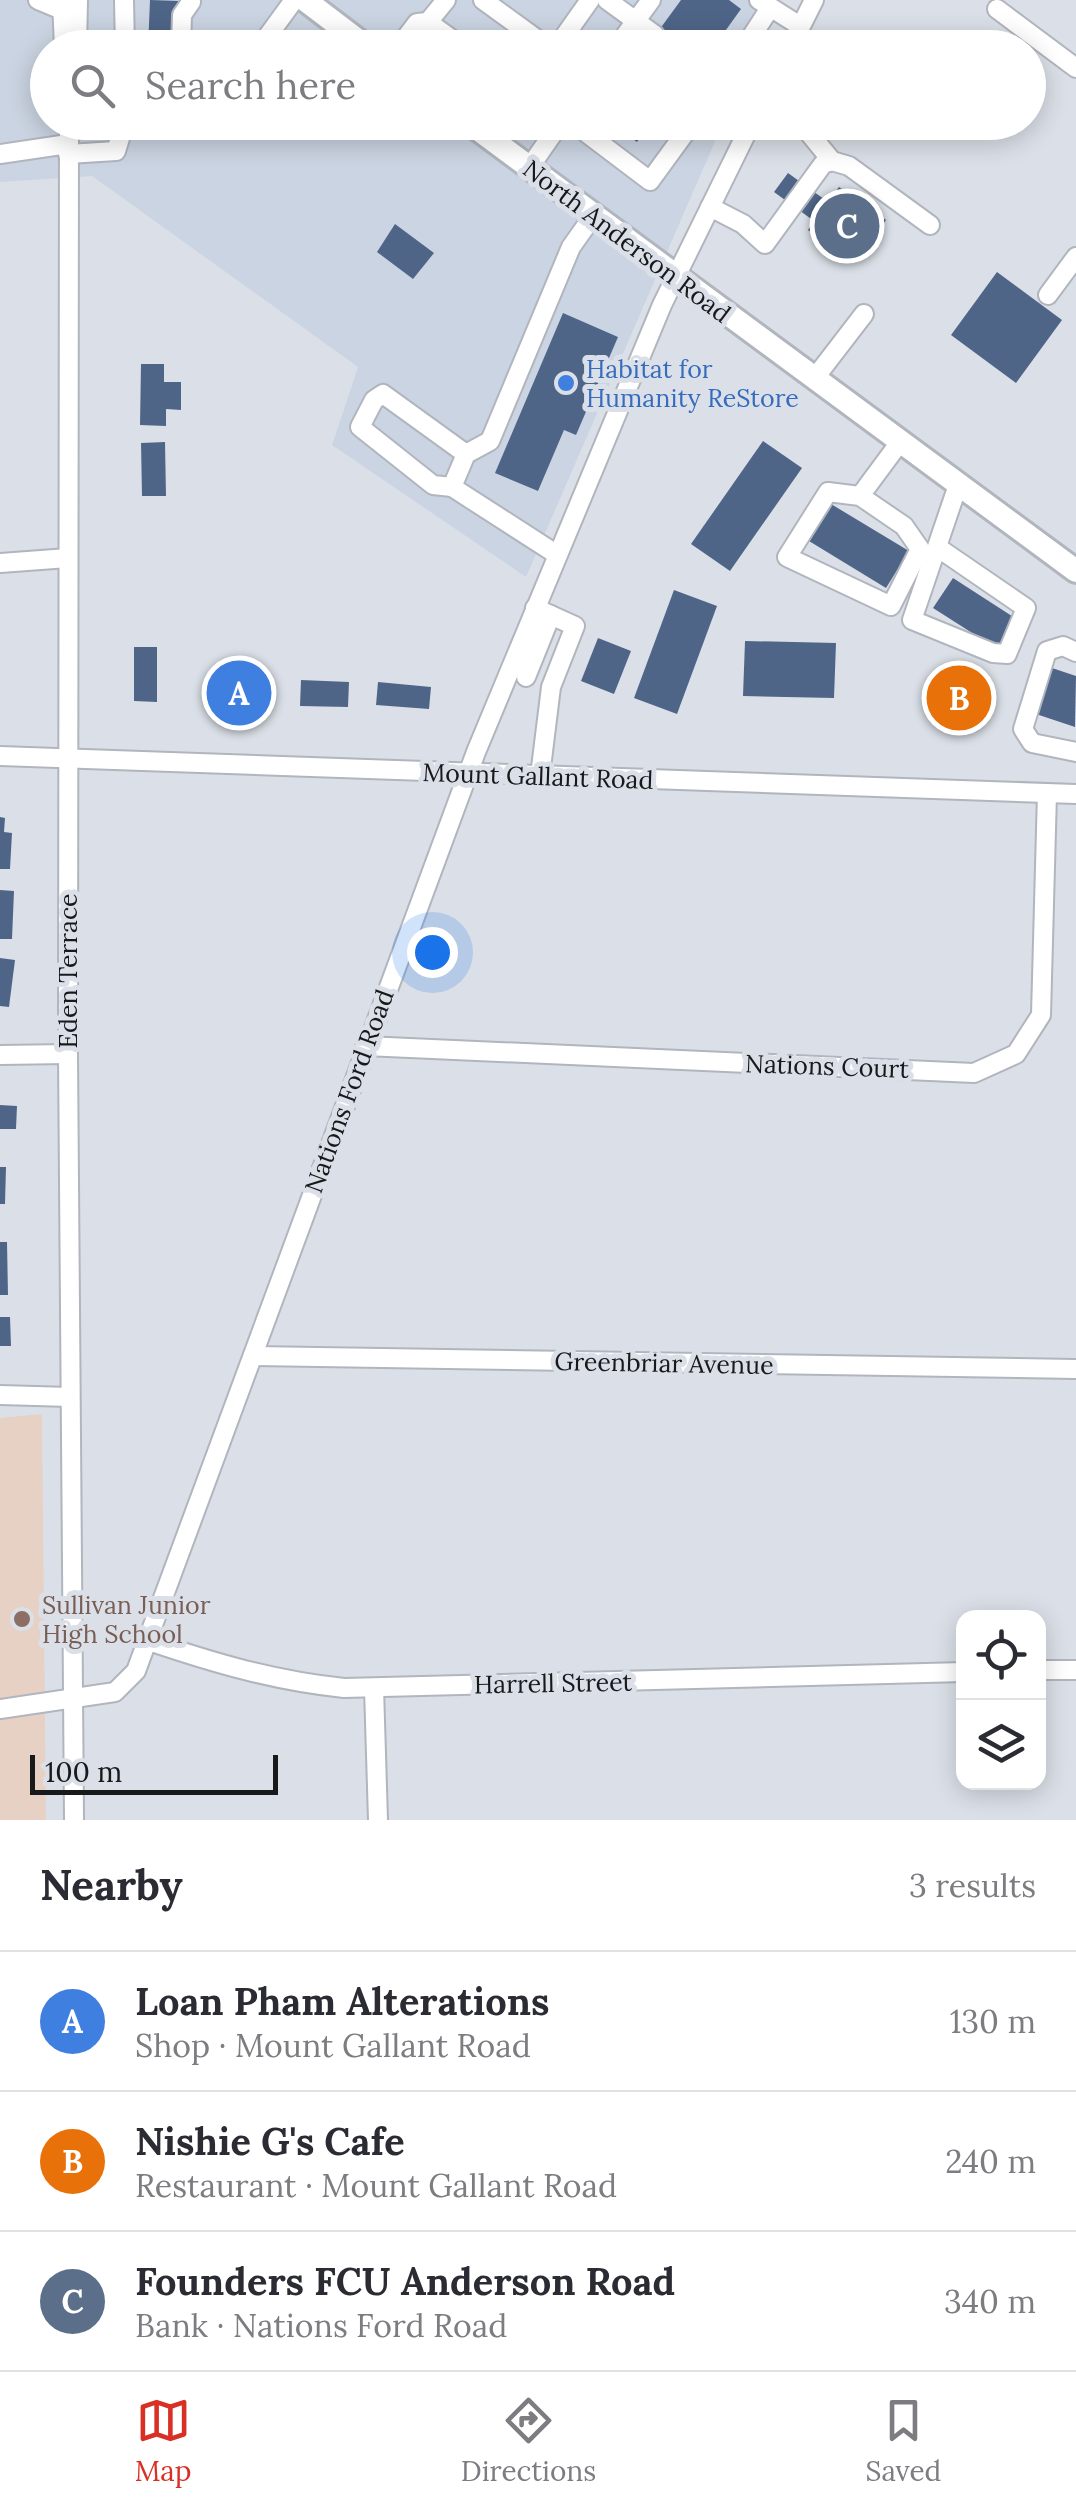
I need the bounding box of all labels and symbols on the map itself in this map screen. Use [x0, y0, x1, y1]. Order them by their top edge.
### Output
street label: North Anderson Road [517, 152, 737, 330]
pin: C [814, 188, 880, 264]
place label: Habitat for Humanity ReStore [586, 353, 799, 414]
marker: Habitat for Humanity ReStore [555, 372, 577, 394]
pin: A [206, 656, 272, 730]
pin: B [926, 660, 992, 736]
street label: Mount Gallant Road [422, 756, 654, 796]
street label: Eden Terrace [52, 893, 84, 1049]
your location [407, 927, 458, 978]
street label: Nations Ford Road [297, 985, 401, 1197]
street label: Nations Court [744, 1047, 910, 1085]
street label: Greenbriar Avenue [554, 1345, 774, 1381]
place label: Sullivan Junior High School [42, 1589, 211, 1650]
marker: Sullivan Junior High School [11, 1608, 33, 1630]
street label: Harrell Street [474, 1666, 633, 1700]
scale bar [30, 1750, 278, 1794]

